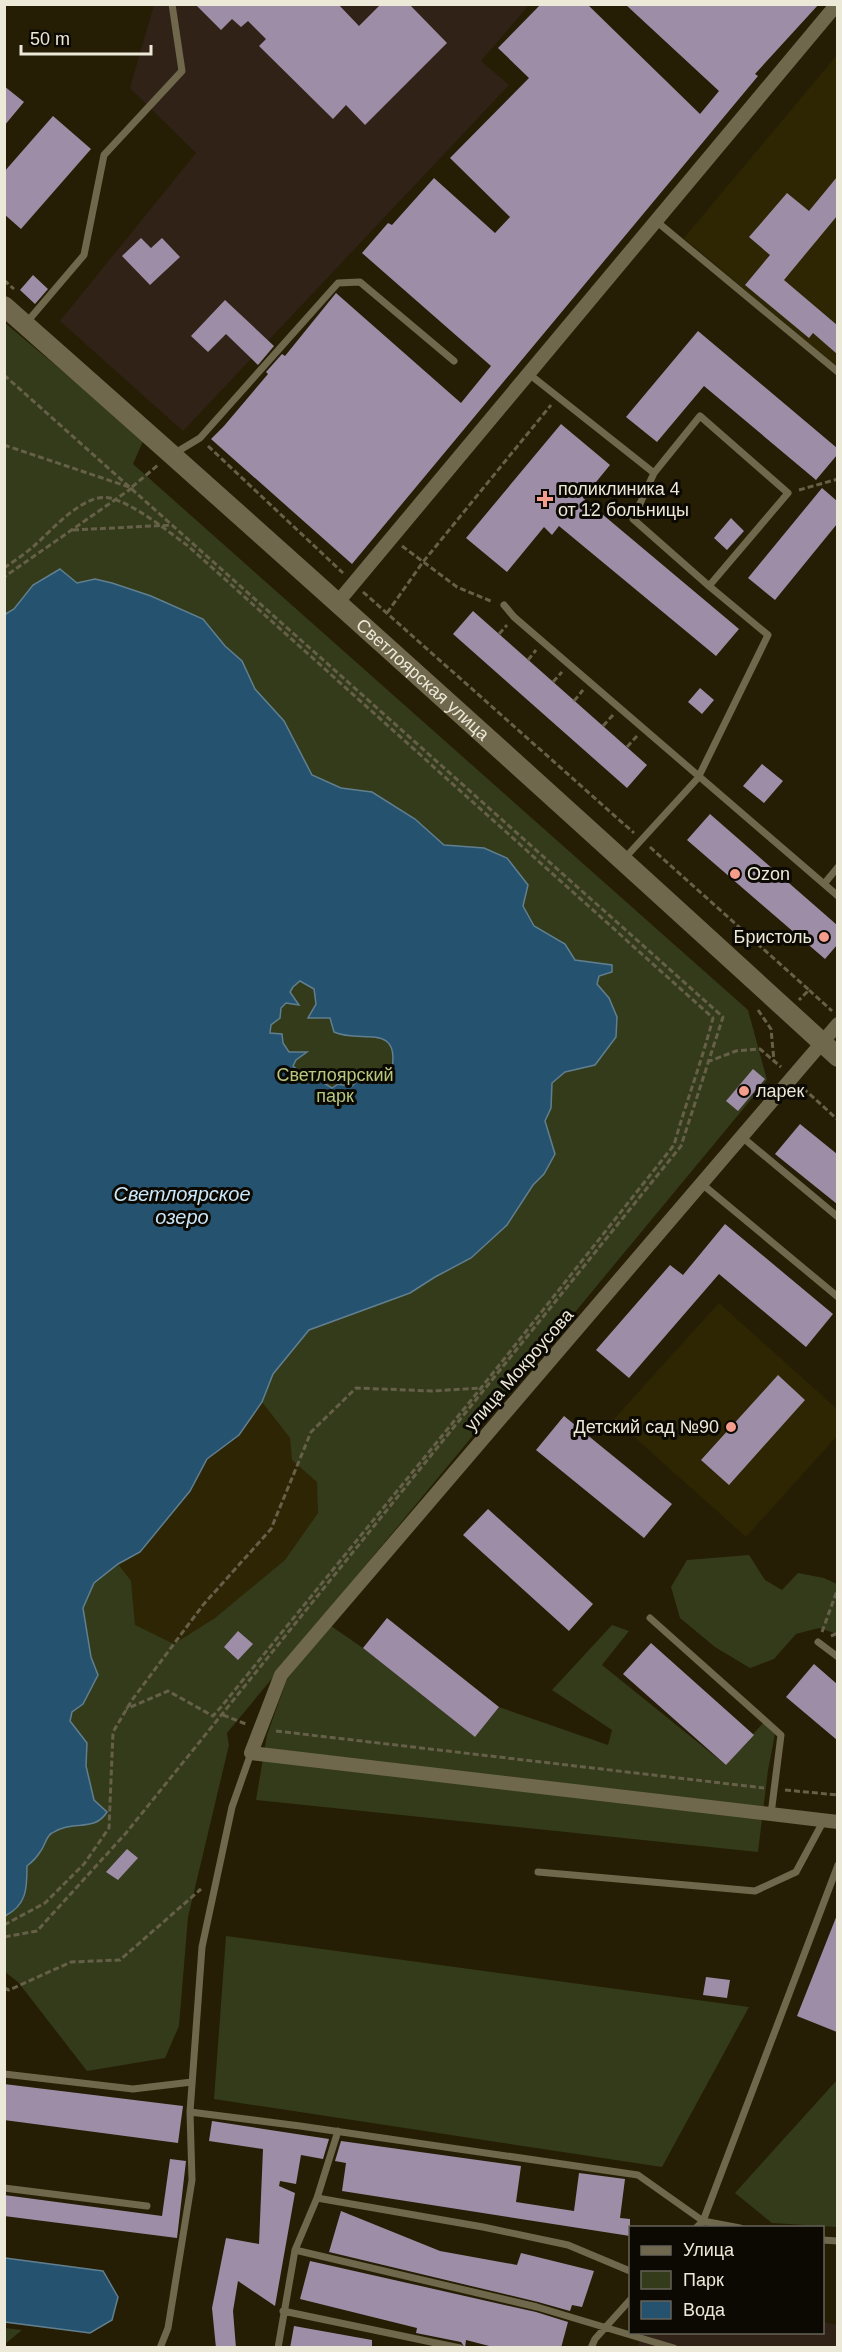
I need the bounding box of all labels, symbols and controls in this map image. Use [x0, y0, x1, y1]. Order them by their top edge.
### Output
scale bar [21, 18, 152, 56]
text: 50 m [30, 29, 70, 49]
place label: поликлиника 4 от 12 больницы [558, 479, 689, 520]
marker: поликлиника 4 от 12 больницы [536, 490, 554, 508]
street label: Светлоярская улица [352, 615, 494, 745]
place label: Ozon [747, 864, 790, 884]
marker: Ozon [728, 867, 742, 881]
place label: Бристоль [734, 927, 812, 947]
marker: Бристоль [817, 930, 831, 944]
park label: Светлоярский парк [276, 1065, 394, 1106]
place label: ларек [756, 1081, 805, 1101]
marker: ларек [737, 1084, 751, 1098]
water label: Светлоярское озеро [113, 1183, 251, 1228]
street label: улица Мокроусова [461, 1304, 578, 1435]
place label: Детский сад №90 [574, 1417, 719, 1437]
marker: Детский сад №90 [724, 1420, 738, 1434]
legend [629, 2226, 824, 2334]
text: Улица [683, 2240, 735, 2260]
text: Парк [683, 2270, 724, 2290]
text: Вода [683, 2300, 726, 2320]

